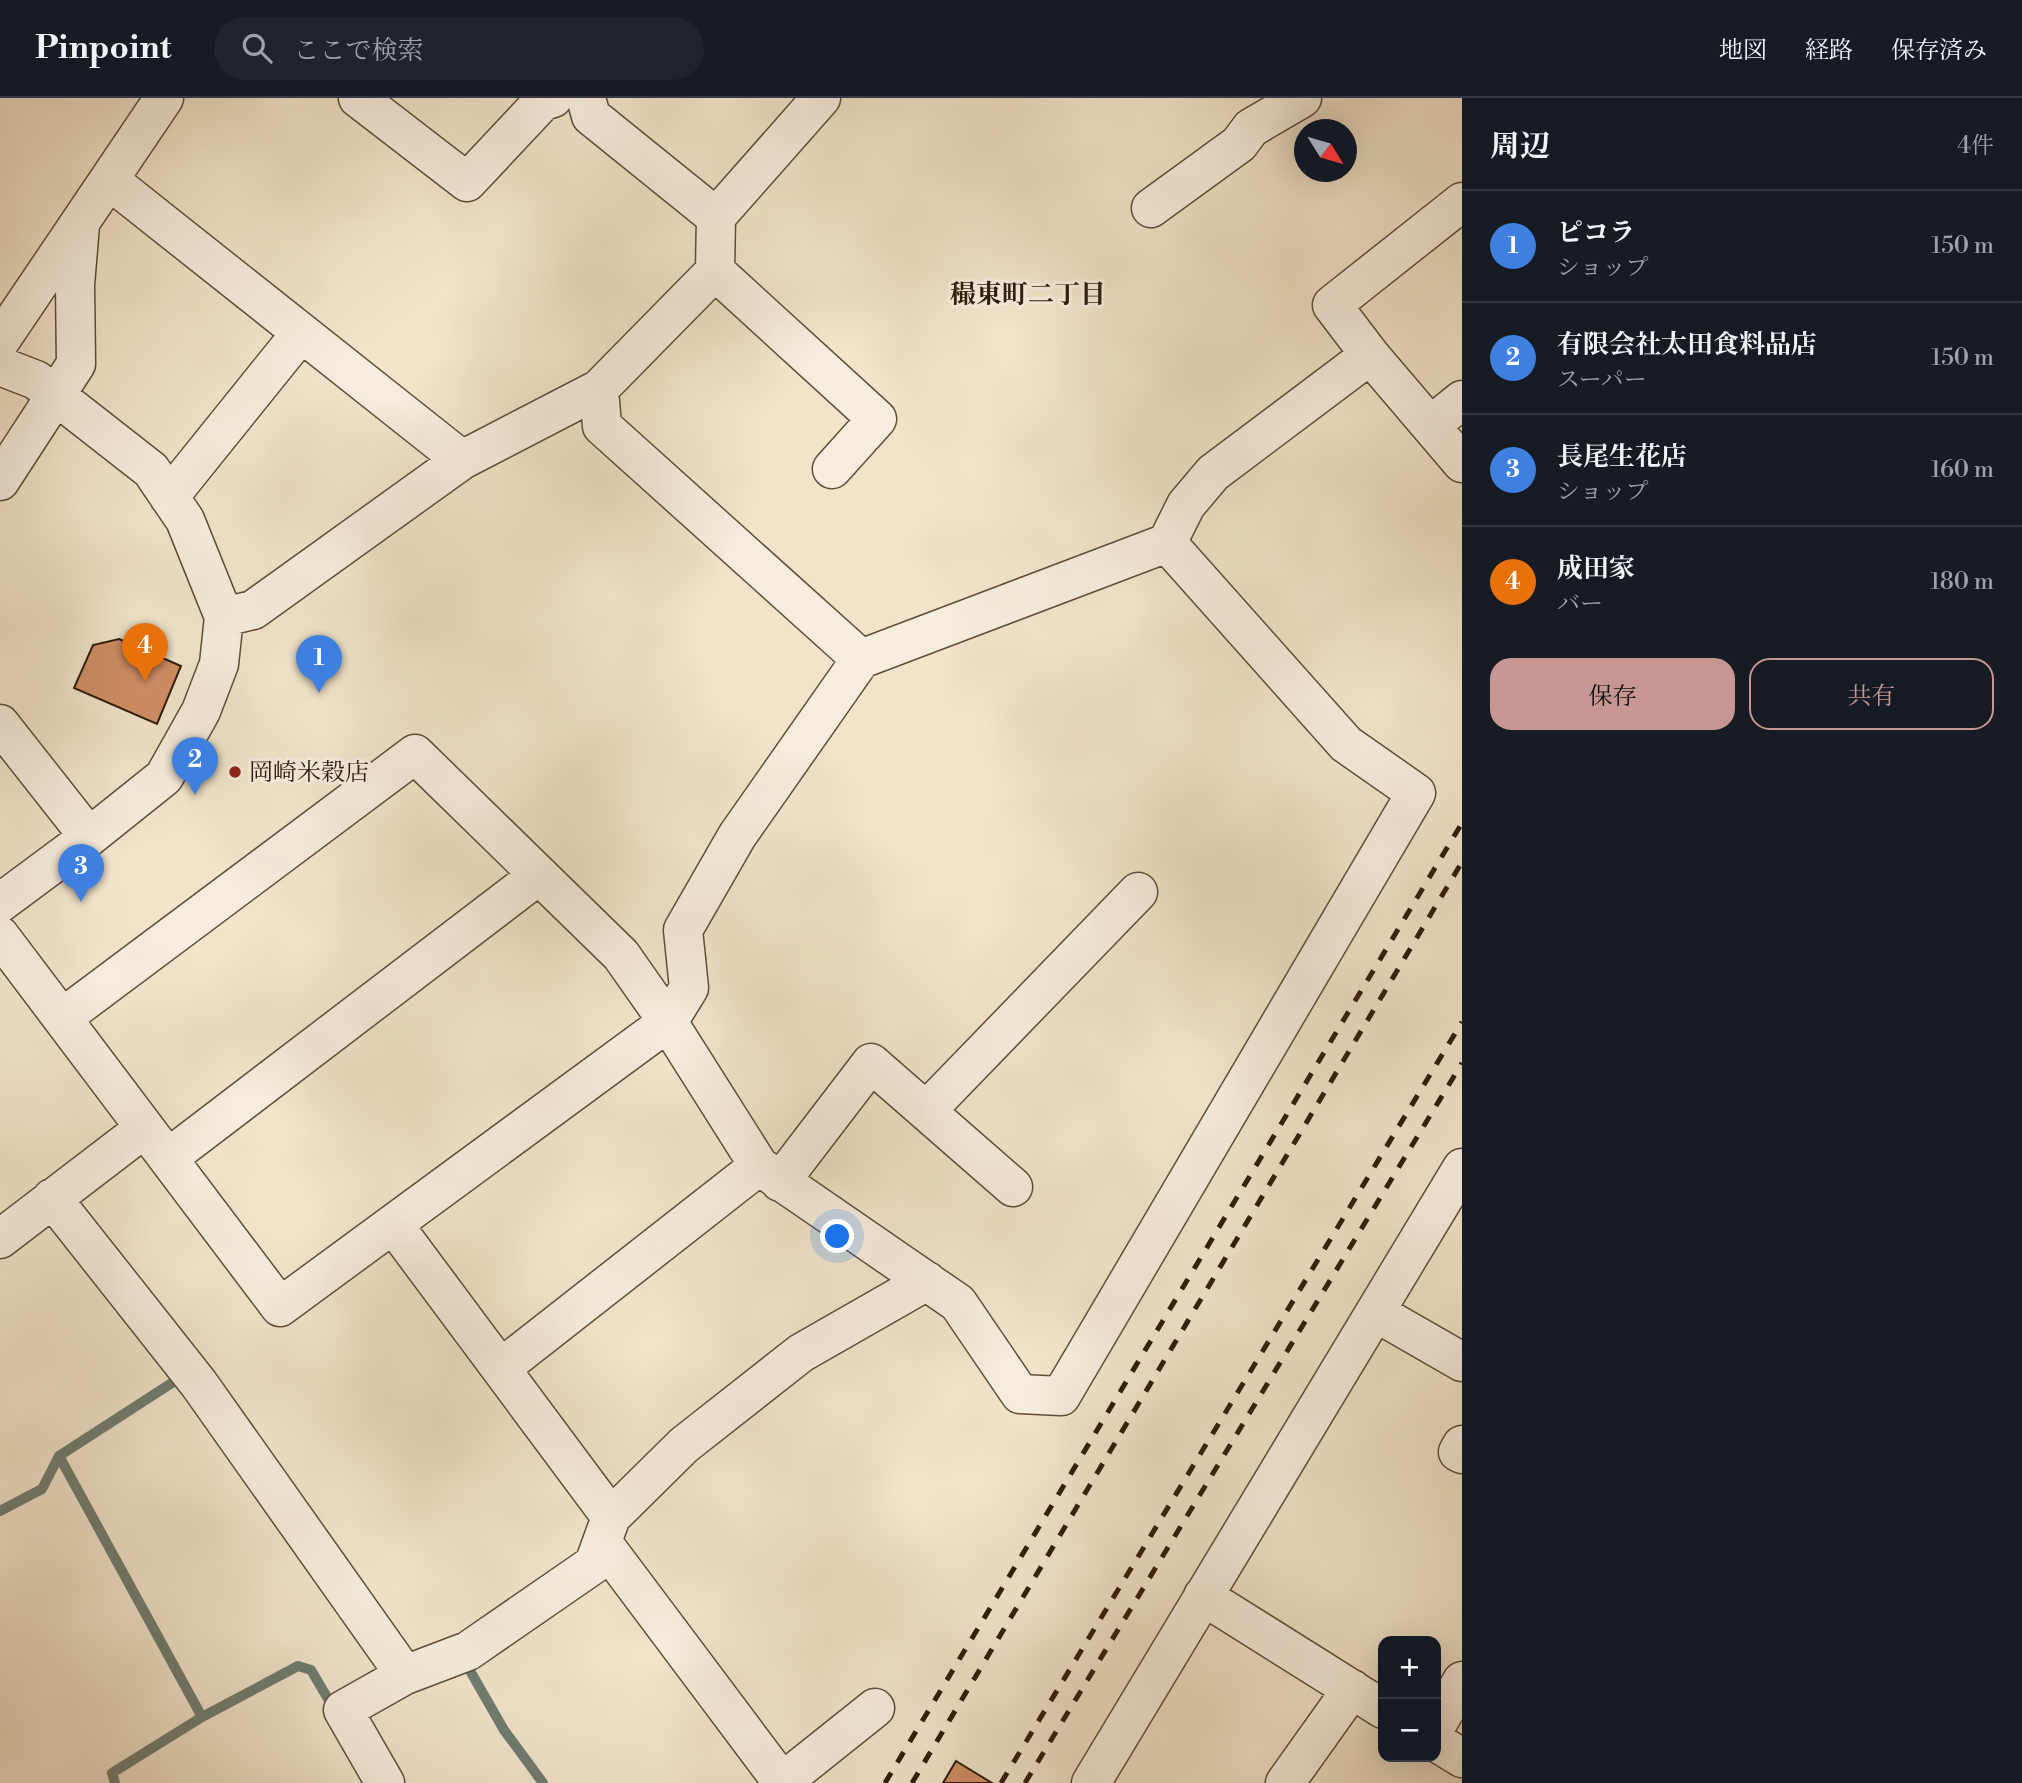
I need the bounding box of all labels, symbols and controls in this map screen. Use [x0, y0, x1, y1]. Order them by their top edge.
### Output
search box [214, 17, 704, 80]
text: Pinpoint [35, 28, 172, 69]
icon: search [238, 29, 276, 67]
text: ここで検索 [294, 35, 424, 67]
text: 地図 [1719, 36, 1767, 66]
text: 経路 [1805, 36, 1853, 66]
text: 保存済み [1891, 36, 1987, 66]
north arrow [1294, 119, 1357, 182]
text: 周辺 [1490, 128, 1550, 166]
text: 4件 [1957, 132, 1994, 160]
text: ピコラ [1557, 217, 1635, 249]
text: 1 [1507, 232, 1519, 260]
text: 150 m [1931, 232, 1994, 260]
text: ショップ [1557, 254, 1649, 282]
district label: 穝東町二丁目 [950, 279, 1106, 311]
text: 有限会社太田食料品店 [1557, 329, 1817, 361]
text: 2 [1506, 344, 1520, 372]
text: 150 m [1931, 344, 1994, 372]
text: スーパー [1557, 366, 1647, 394]
text: 長尾生花店 [1557, 441, 1687, 473]
text: 3 [1506, 456, 1520, 484]
text: 160 m [1931, 456, 1994, 484]
text: ショップ [1557, 478, 1649, 506]
text: 成田家 [1557, 553, 1635, 585]
text: 4 [1505, 568, 1521, 596]
text: 180 m [1930, 568, 1994, 596]
text: バー [1557, 590, 1603, 618]
pin: 4 [122, 623, 168, 681]
pin: 1 [296, 635, 342, 693]
button: 保存 [1490, 658, 1735, 730]
button: 共有 [1749, 658, 1994, 730]
pin: 2 [172, 737, 218, 795]
place label: 岡崎米穀店 [249, 758, 369, 788]
marker: 岡崎米穀店 [227, 764, 243, 780]
pin: 3 [58, 844, 104, 902]
your location [820, 1219, 854, 1253]
map controls [1378, 1636, 1441, 1762]
button: + [1378, 1636, 1441, 1699]
button: − [1378, 1699, 1441, 1762]

